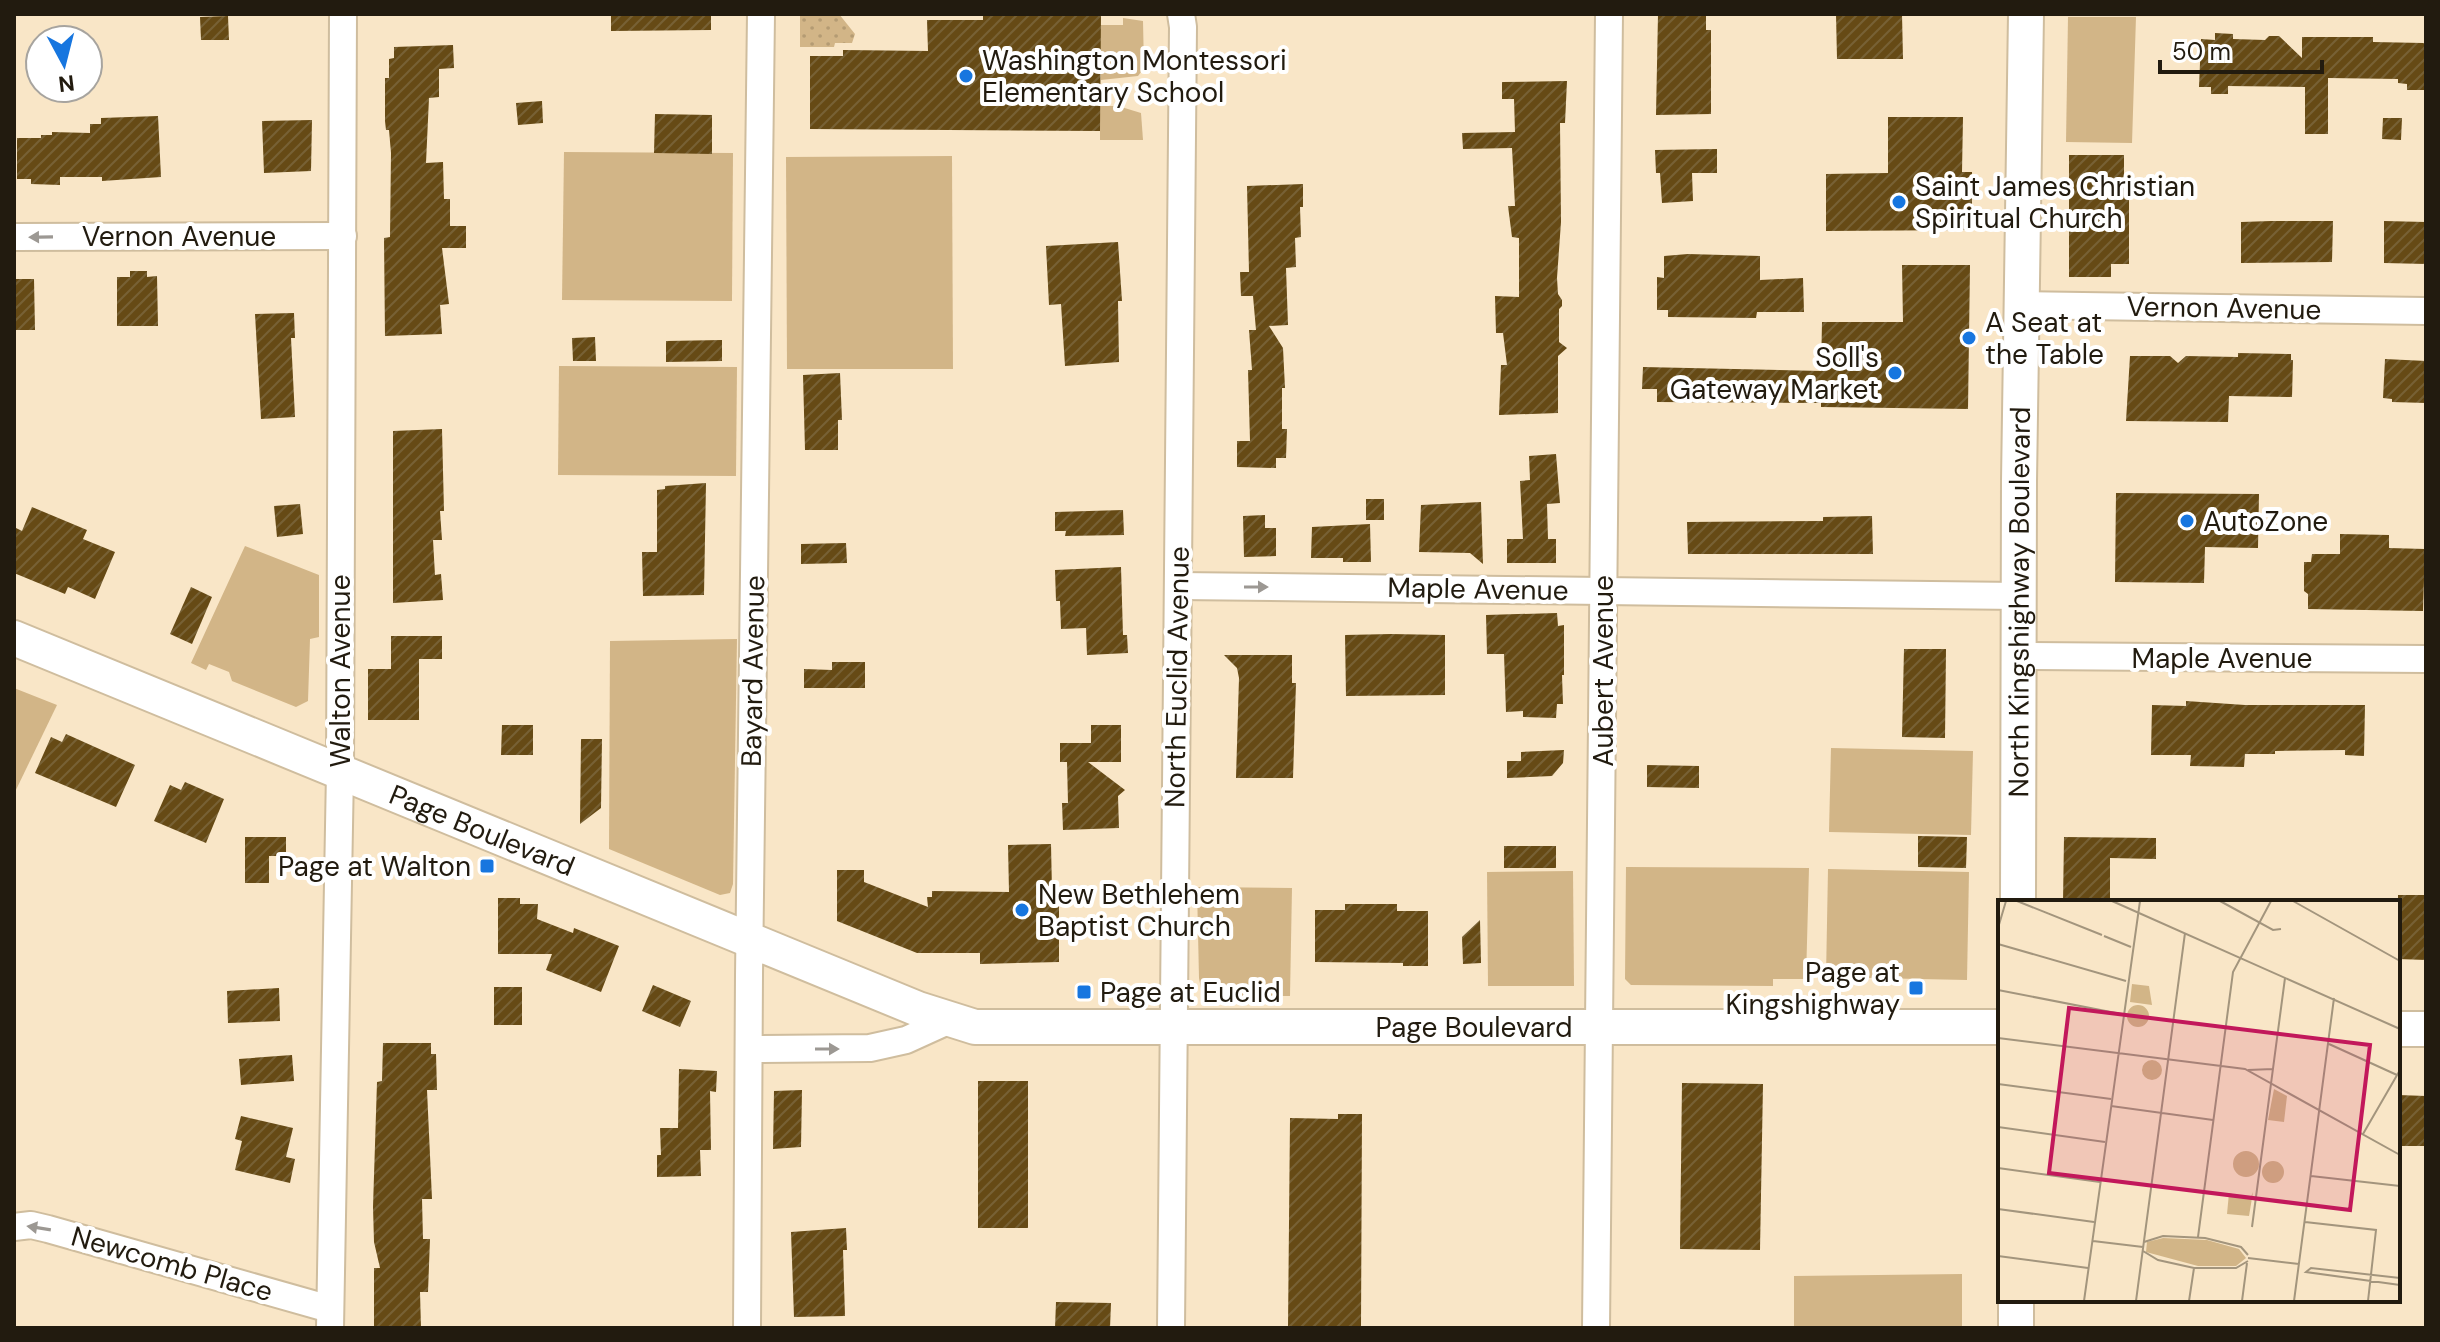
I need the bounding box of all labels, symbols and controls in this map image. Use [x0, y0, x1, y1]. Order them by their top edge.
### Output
north arrow [24, 24, 104, 104]
scale bar [2160, 24, 2322, 74]
text: 50 m [2172, 36, 2231, 67]
place label: Washington Montessori Elementary School [982, 42, 1287, 111]
marker: Washington Montessori Elementary School [957, 67, 975, 85]
text: N [57, 68, 76, 99]
place label: Saint James Christian Spiritual Church [1915, 168, 2195, 237]
marker: Saint James Christian Spiritual Church [1890, 193, 1908, 211]
street label: Vernon Avenue [82, 218, 276, 255]
one-way arrow [28, 231, 53, 243]
street label: Vernon Avenue [2126, 288, 2322, 328]
place label: A Seat at the Table [1985, 304, 2104, 373]
marker: A Seat at the Table [1960, 329, 1978, 347]
place label: Soll's Gateway Market [1670, 339, 1879, 408]
marker: Soll's Gateway Market [1886, 364, 1904, 382]
street label: North Kingshighway Boulevard [2000, 406, 2039, 797]
place label: AutoZone [2203, 503, 2328, 540]
marker: AutoZone [2178, 512, 2196, 530]
street label: North Euclid Avenue [1156, 546, 1198, 808]
street label: Maple Avenue [1387, 569, 1569, 609]
street label: Walton Avenue [322, 574, 359, 768]
street label: Bayard Avenue [733, 575, 773, 767]
street label: Aubert Avenue [1585, 575, 1622, 767]
one-way arrow [1244, 581, 1269, 593]
street label: Maple Avenue [2131, 640, 2313, 677]
street label: Page Boulevard [384, 776, 580, 885]
place label: Page at Walton [278, 848, 471, 885]
marker: Page at Walton [478, 857, 496, 875]
place label: New Bethlehem Baptist Church [1038, 876, 1240, 945]
inset map [1998, 900, 2400, 1302]
marker: New Bethlehem Baptist Church [1013, 901, 1031, 919]
place label: Page at Kingshighway [1725, 954, 1900, 1023]
place label: Page at Euclid [1100, 974, 1281, 1011]
marker: Page at Kingshighway [1907, 979, 1925, 997]
marker: Page at Euclid [1075, 983, 1093, 1001]
street label: Page Boulevard [1375, 1009, 1573, 1046]
one-way arrow [815, 1043, 840, 1055]
street label: Newcomb Place [67, 1218, 277, 1310]
one-way arrow [26, 1221, 51, 1234]

